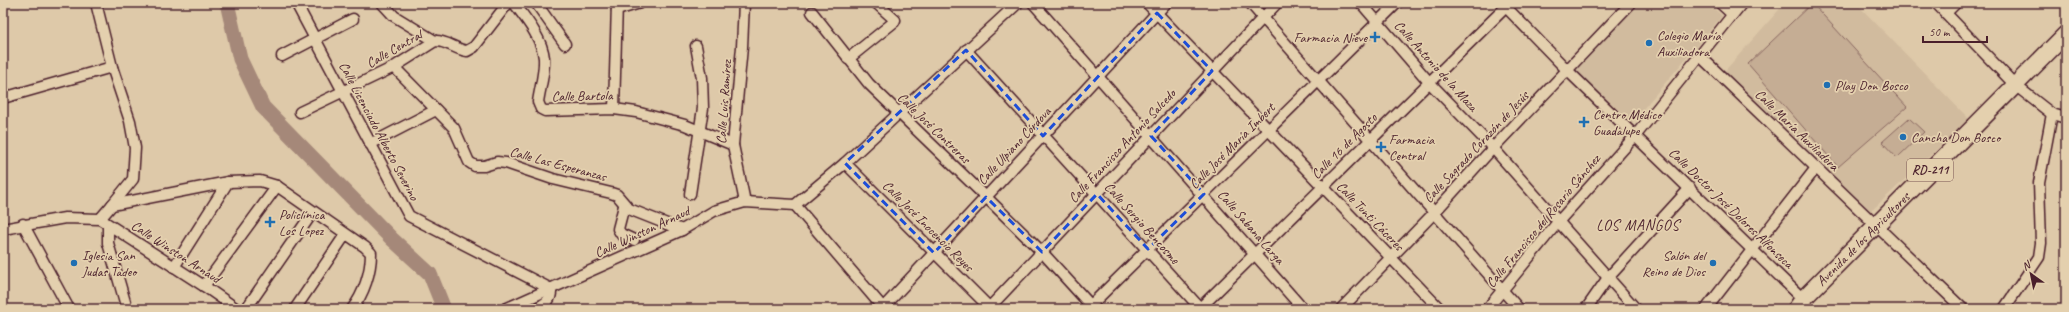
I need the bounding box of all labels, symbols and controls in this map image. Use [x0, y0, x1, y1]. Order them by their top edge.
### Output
street label: Calle Antonio de la Maza [1391, 17, 1482, 116]
scale bar [1923, 18, 1987, 44]
text: 50 m [1929, 24, 1951, 40]
street label: Calle Central [363, 25, 427, 72]
place label: Colegio María Auxiliadora [1657, 27, 1722, 60]
place label: Farmacia Nieve [1294, 29, 1368, 46]
marker: Farmacia Nieve [1370, 32, 1380, 42]
marker: Colegio María Auxiliadora [1644, 38, 1654, 48]
street label: Calle Luis Ramírez [713, 58, 736, 145]
street label: Calle Licenciado Alberto Severino [335, 59, 423, 204]
place label: Play Don Bosco [1835, 77, 1909, 94]
marker: Play Don Bosco [1822, 80, 1832, 90]
street label: Calle Francisco Antonio Salcedo [1065, 84, 1181, 207]
street label: Calle María Auxiliadora [1751, 86, 1843, 175]
street label: Calle Bartola [551, 87, 614, 105]
street label: Calle Sagrado Corazón de Jesús [1420, 87, 1533, 206]
street label: Calle José Contreras [894, 89, 975, 168]
street label: Calle José María Imbert [1186, 99, 1279, 192]
street label: Calle Ulpiano Córdova [974, 102, 1055, 189]
place label: Centro Médico Guadalupe [1593, 106, 1663, 139]
street label: Calle 16 de Agosto [1308, 109, 1381, 182]
marker: Centro Médico Guadalupe [1578, 116, 1590, 128]
place label: Cancha Don Bosco [1911, 129, 2002, 146]
place label: Farmacia Central [1389, 131, 1435, 164]
marker: Cancha Don Bosco [1898, 132, 1908, 142]
marker: Farmacia Central [1376, 142, 1386, 152]
street label: Calle Las Esperanzas [508, 143, 609, 185]
street label: Calle Doctor José Dolores Alfonseca [1665, 144, 1798, 273]
street label: Calle Francisco del Rosario Sánchez [1482, 150, 1605, 291]
road number: RD-211 [1907, 159, 1953, 181]
street label: Calle José Inocencio Reyes [879, 177, 978, 276]
street label: Calle Tunti Cáceres [1333, 178, 1408, 255]
street label: Calle Sergio Bencosme [1101, 179, 1184, 268]
street label: Calle Sabana Larga [1214, 186, 1289, 268]
street label: Avenida de los Agricultores [1813, 187, 1914, 289]
street label: Calle Winston Arnaud [592, 201, 695, 261]
place label: Policlínica Los Lopez [279, 206, 326, 239]
marker: Policlínica Los Lopez [264, 216, 276, 228]
district label: LOS MANGOS [1596, 216, 1682, 235]
street label: Calle Winston Arnaud [128, 217, 226, 289]
place label: Iglesia San Judas Tadeo [81, 247, 138, 280]
place label: Salón del Reino de Dios [1642, 247, 1708, 280]
north arrow [2011, 254, 2051, 294]
text: N [2019, 257, 2034, 273]
marker: Iglesia San Judas Tadeo [69, 258, 79, 268]
marker: Salón del Reino de Dios [1708, 258, 1718, 268]

